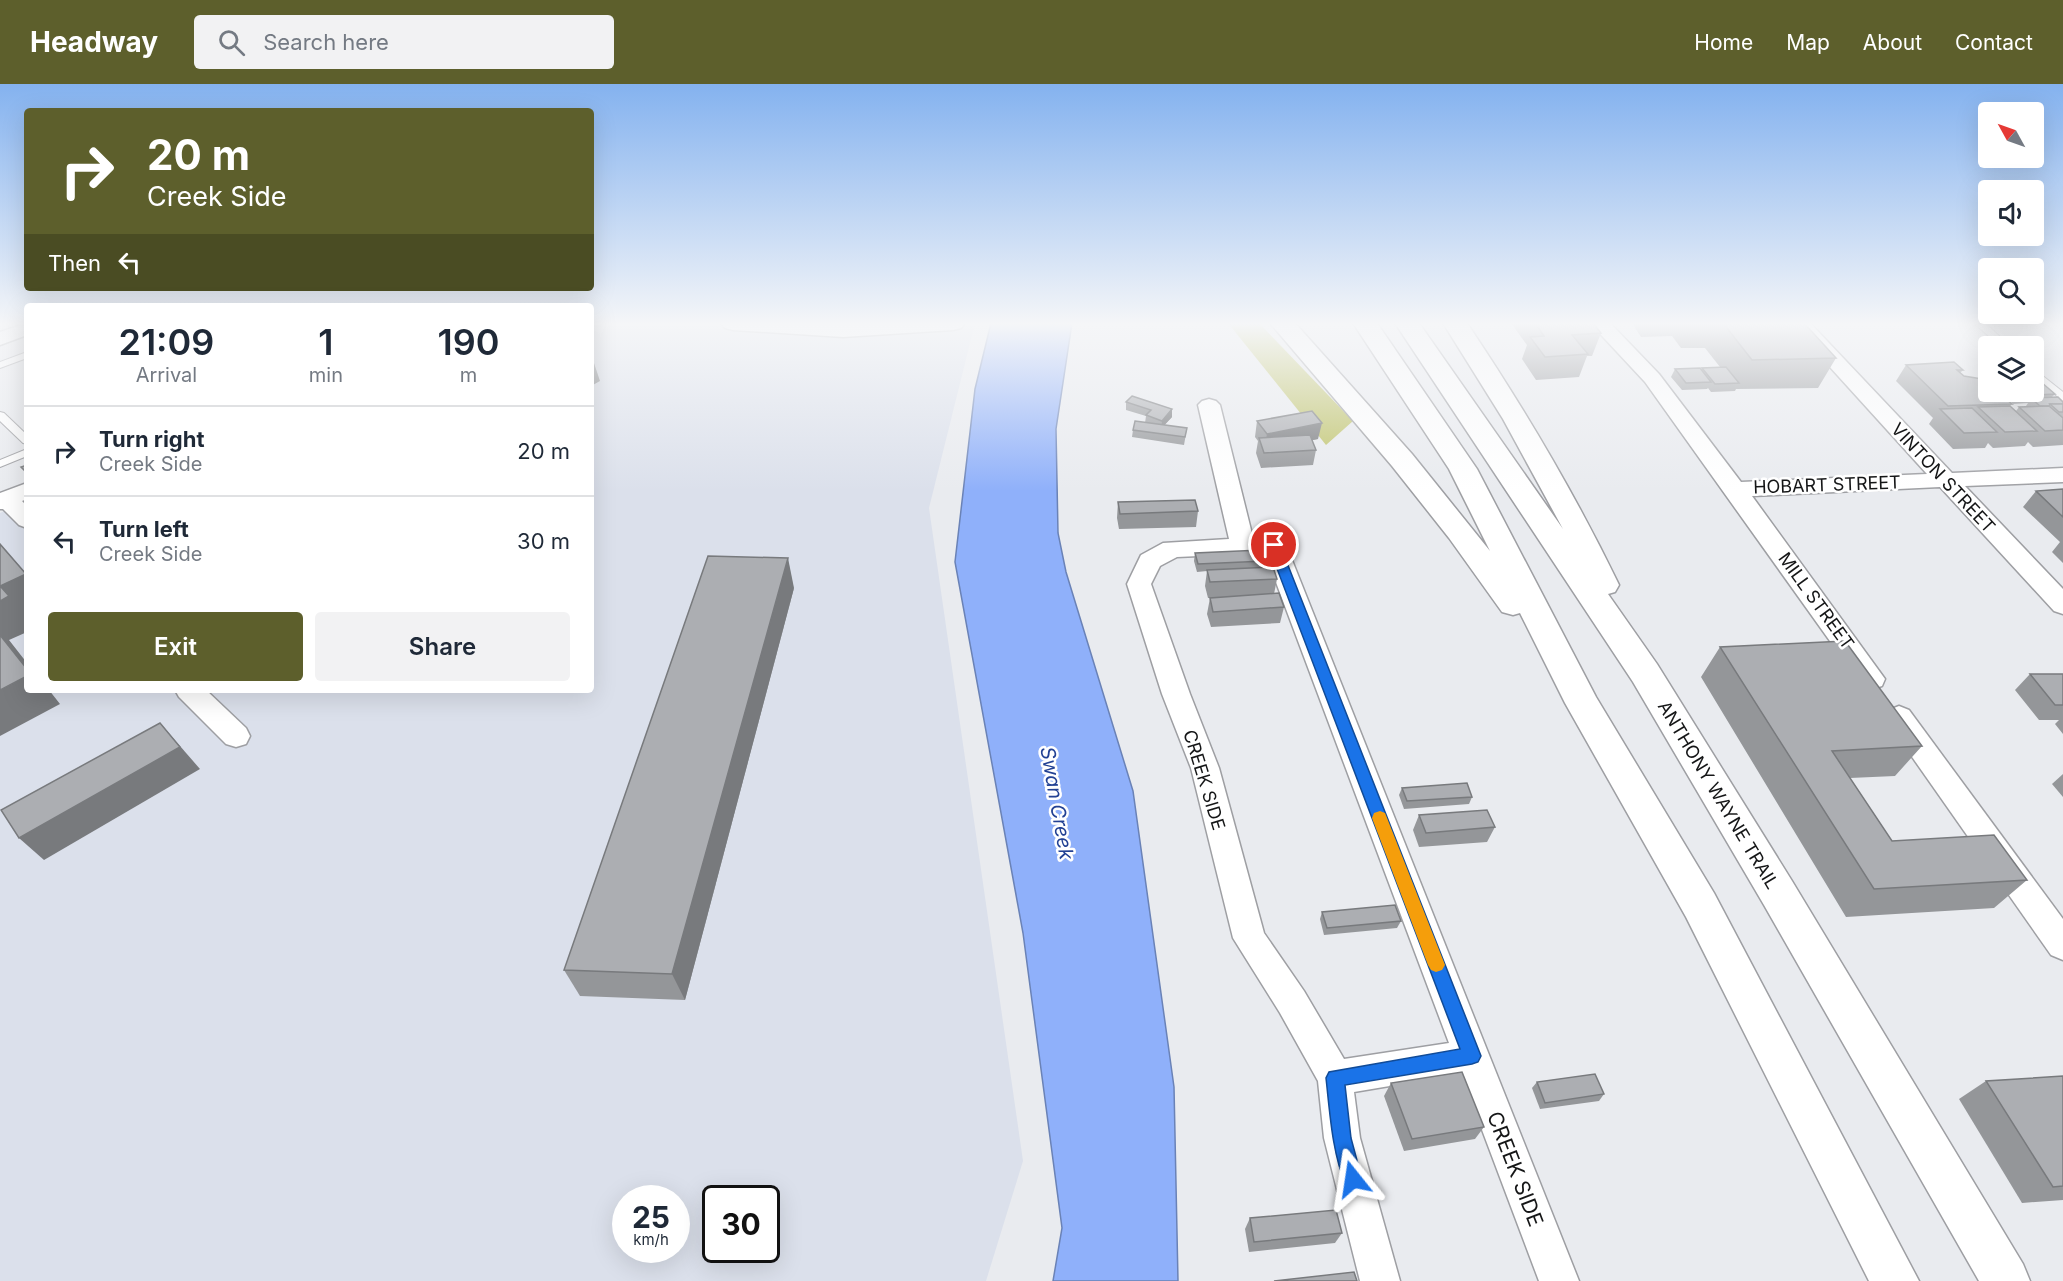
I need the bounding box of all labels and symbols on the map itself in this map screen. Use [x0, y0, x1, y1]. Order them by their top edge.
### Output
north arrow [1978, 102, 2044, 168]
street label: VINTON STREET [1887, 418, 2000, 537]
street label: HOBART STREET [1753, 471, 1901, 498]
pin [1248, 519, 1299, 570]
street label: MILL STREET [1774, 548, 1859, 653]
street label: ANTHONY WAYNE TRAIL [1654, 697, 1783, 893]
street label: CREEK SIDE [1179, 727, 1230, 833]
water label: Swan Creek [1035, 745, 1079, 862]
street label: CREEK SIDE [1482, 1108, 1549, 1230]
position arrow [1321, 1147, 1385, 1211]
speed limit sign: 30 [702, 1185, 780, 1263]

